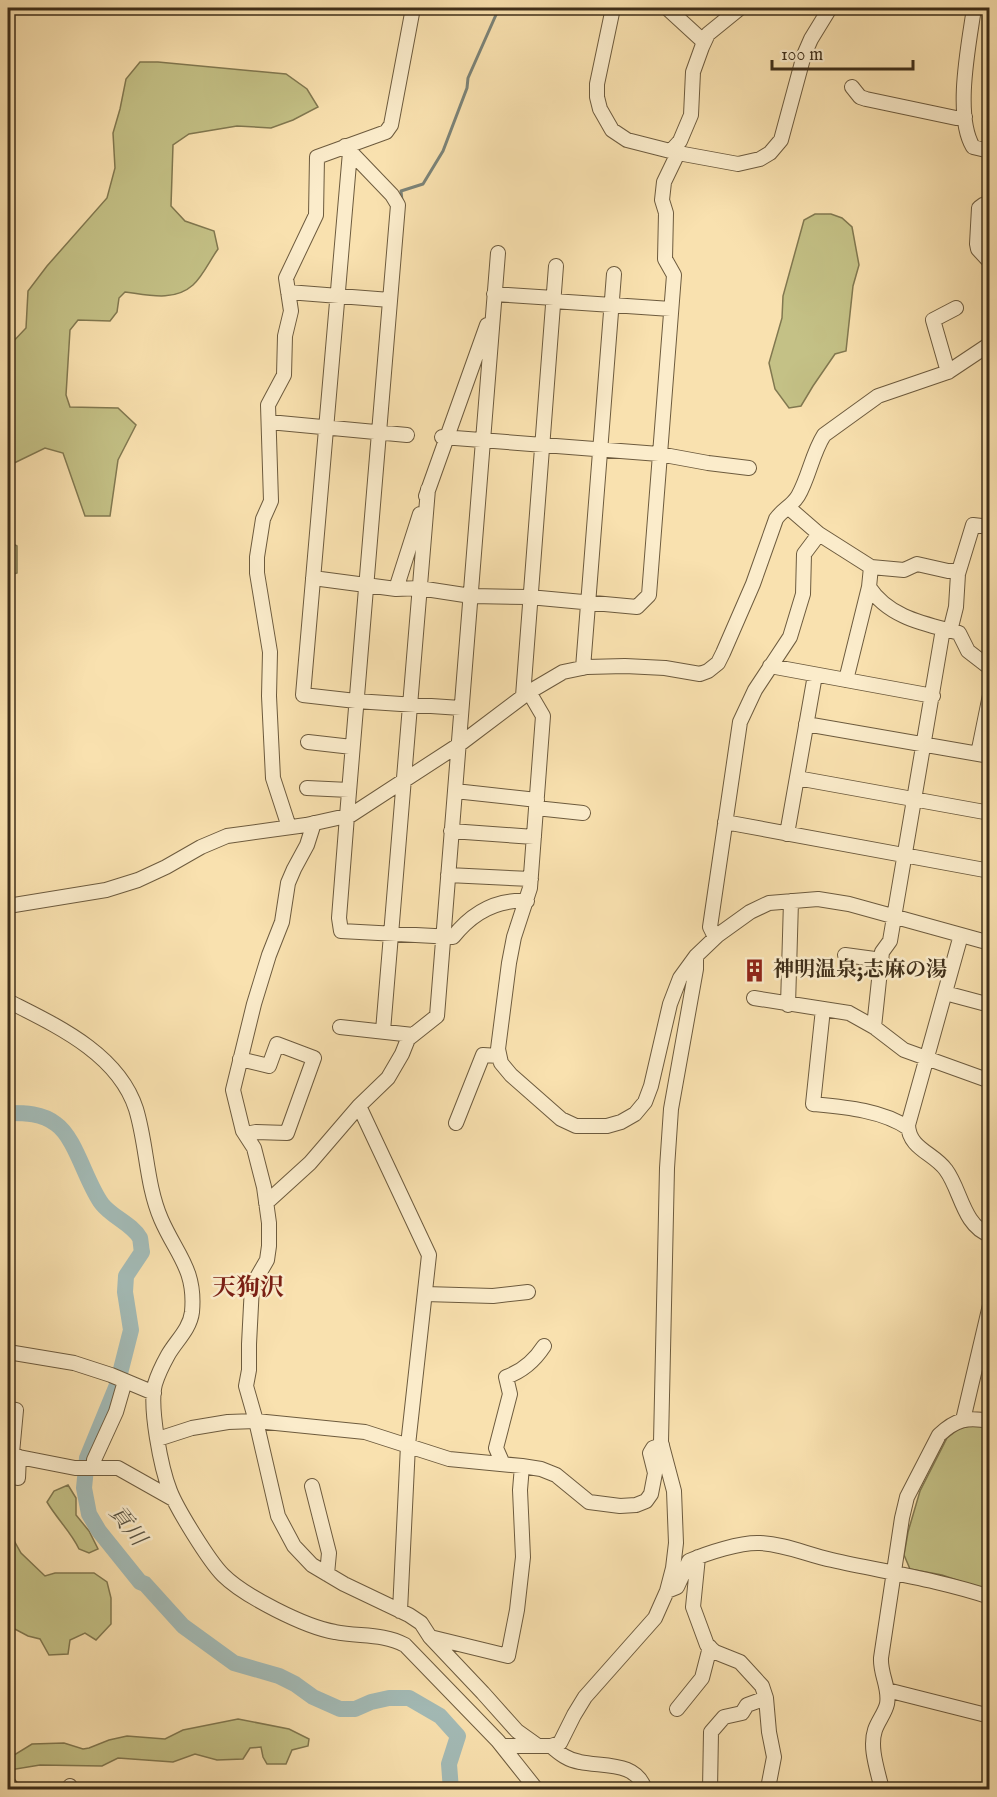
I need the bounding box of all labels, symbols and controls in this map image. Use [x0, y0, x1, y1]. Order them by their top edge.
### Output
scale bar [772, 33, 913, 71]
text: 100 m [781, 44, 823, 67]
building icon: 神明温泉;志麻の湯 [742, 957, 768, 983]
place label: 神明温泉;志麻の湯 [773, 957, 947, 984]
district label: 天狗沢 [212, 1273, 284, 1304]
water label: 貢川 [102, 1500, 153, 1554]

